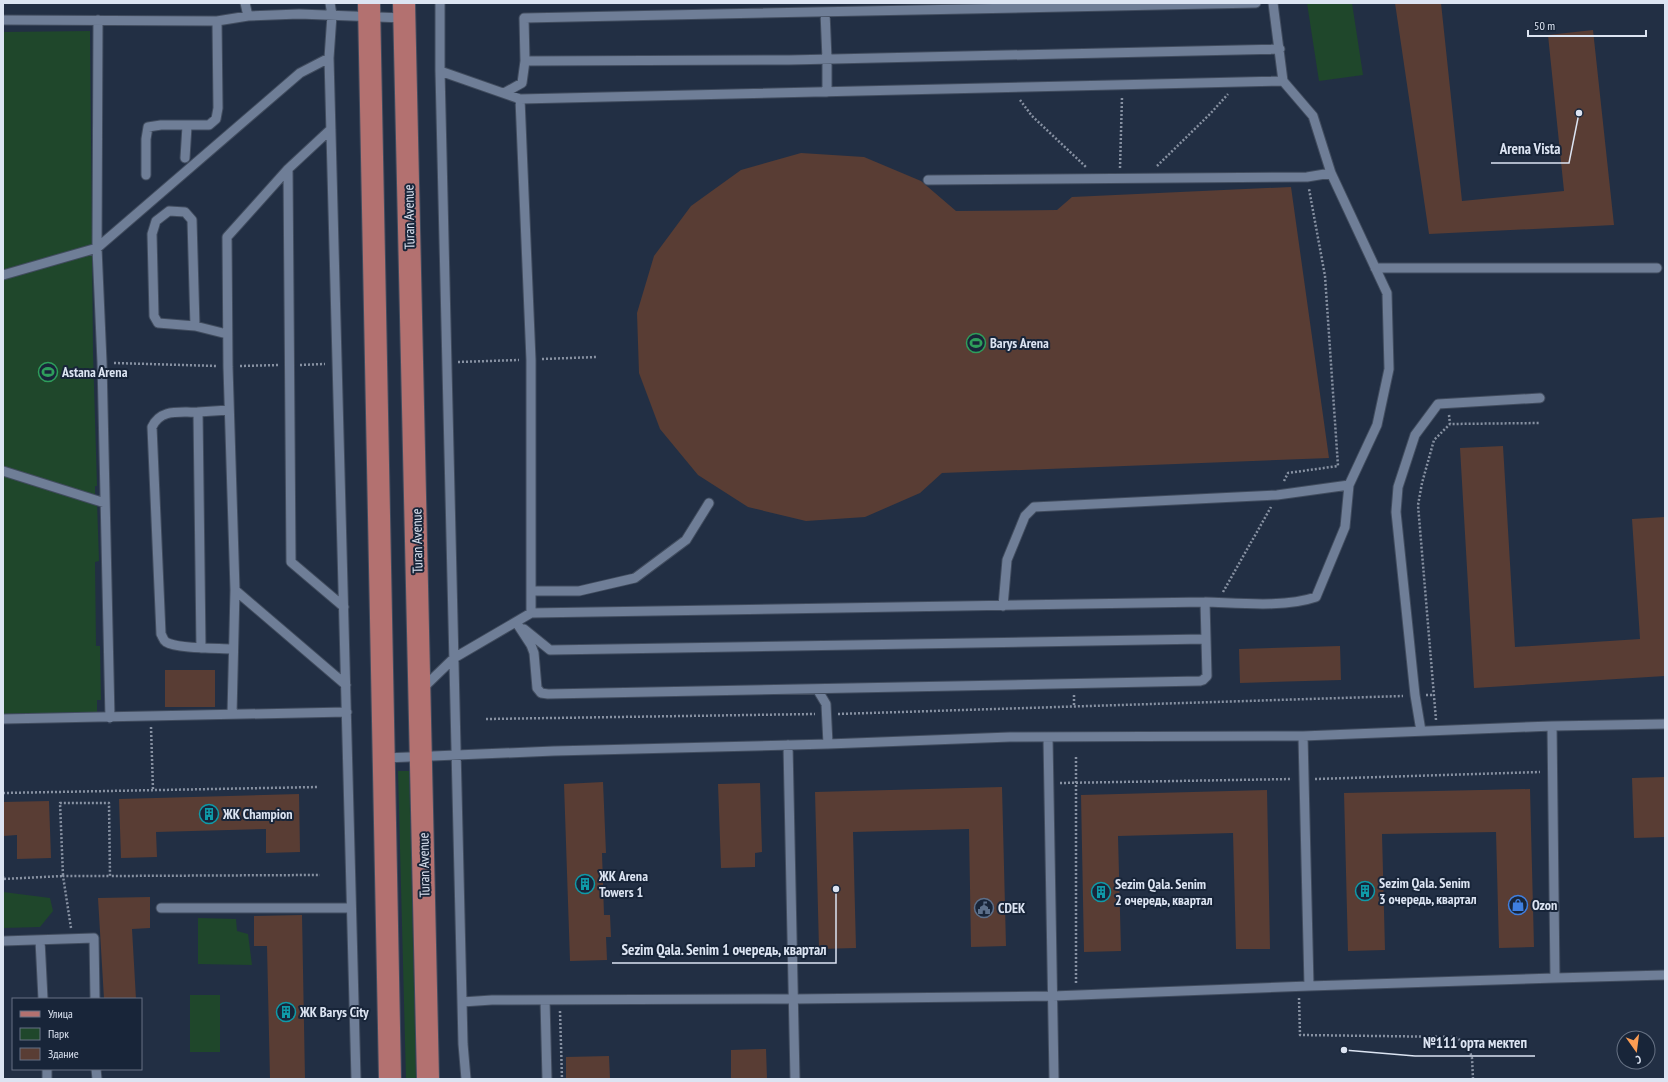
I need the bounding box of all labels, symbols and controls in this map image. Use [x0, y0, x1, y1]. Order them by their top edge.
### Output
scale bar [1528, 12, 1646, 38]
text: 50 m [1534, 18, 1555, 33]
callout: Arena Vista [1491, 136, 1569, 163]
text: Arena Vista [1499, 139, 1560, 158]
street label: Turan Avenue [399, 184, 419, 250]
sports icon: Barys Arena [965, 332, 987, 354]
place label: Barys Arena [990, 334, 1049, 352]
sports icon: Astana Arena [37, 361, 59, 383]
place label: Astana Arena [61, 363, 128, 381]
street label: Turan Avenue [407, 508, 427, 574]
building icon: ЖК Champion [198, 803, 220, 825]
place label: ЖК Champion [222, 805, 292, 823]
street label: Turan Avenue [414, 832, 434, 898]
place label: ЖК Arena Towers 1 [598, 867, 648, 901]
building icon: ЖК Arena Towers 1 [574, 873, 596, 895]
place label: Sezim Qala. Senim 3 очередь, квартал [1379, 874, 1477, 908]
place label: Sezim Qala. Senim 2 очередь, квартал [1115, 875, 1213, 909]
building icon: Sezim Qala. Senim 3 очередь, квартал [1354, 880, 1376, 902]
building icon: Sezim Qala. Senim 2 очередь, квартал [1090, 881, 1112, 903]
shop icon: Ozon [1507, 894, 1529, 916]
place label: Ozon [1532, 896, 1557, 914]
public building icon: CDEK [973, 897, 995, 919]
place label: CDEK [998, 899, 1026, 917]
callout: Sezim Qala. Senim 1 очередь, квартал [612, 936, 836, 963]
text: Sezim Qala. Senim 1 очередь, квартал [621, 940, 827, 959]
legend [12, 998, 142, 1070]
building icon: ЖК Barys City [275, 1001, 297, 1023]
place label: ЖК Barys City [299, 1003, 369, 1021]
text: Улица [48, 1006, 73, 1021]
text: Парк [48, 1026, 69, 1041]
callout: №111 орта мектеп [1415, 1029, 1535, 1056]
north arrow [1616, 1030, 1656, 1070]
text: №111 орта мектеп [1423, 1033, 1527, 1052]
text: Здание [48, 1046, 79, 1061]
text: С [1634, 1052, 1643, 1067]

